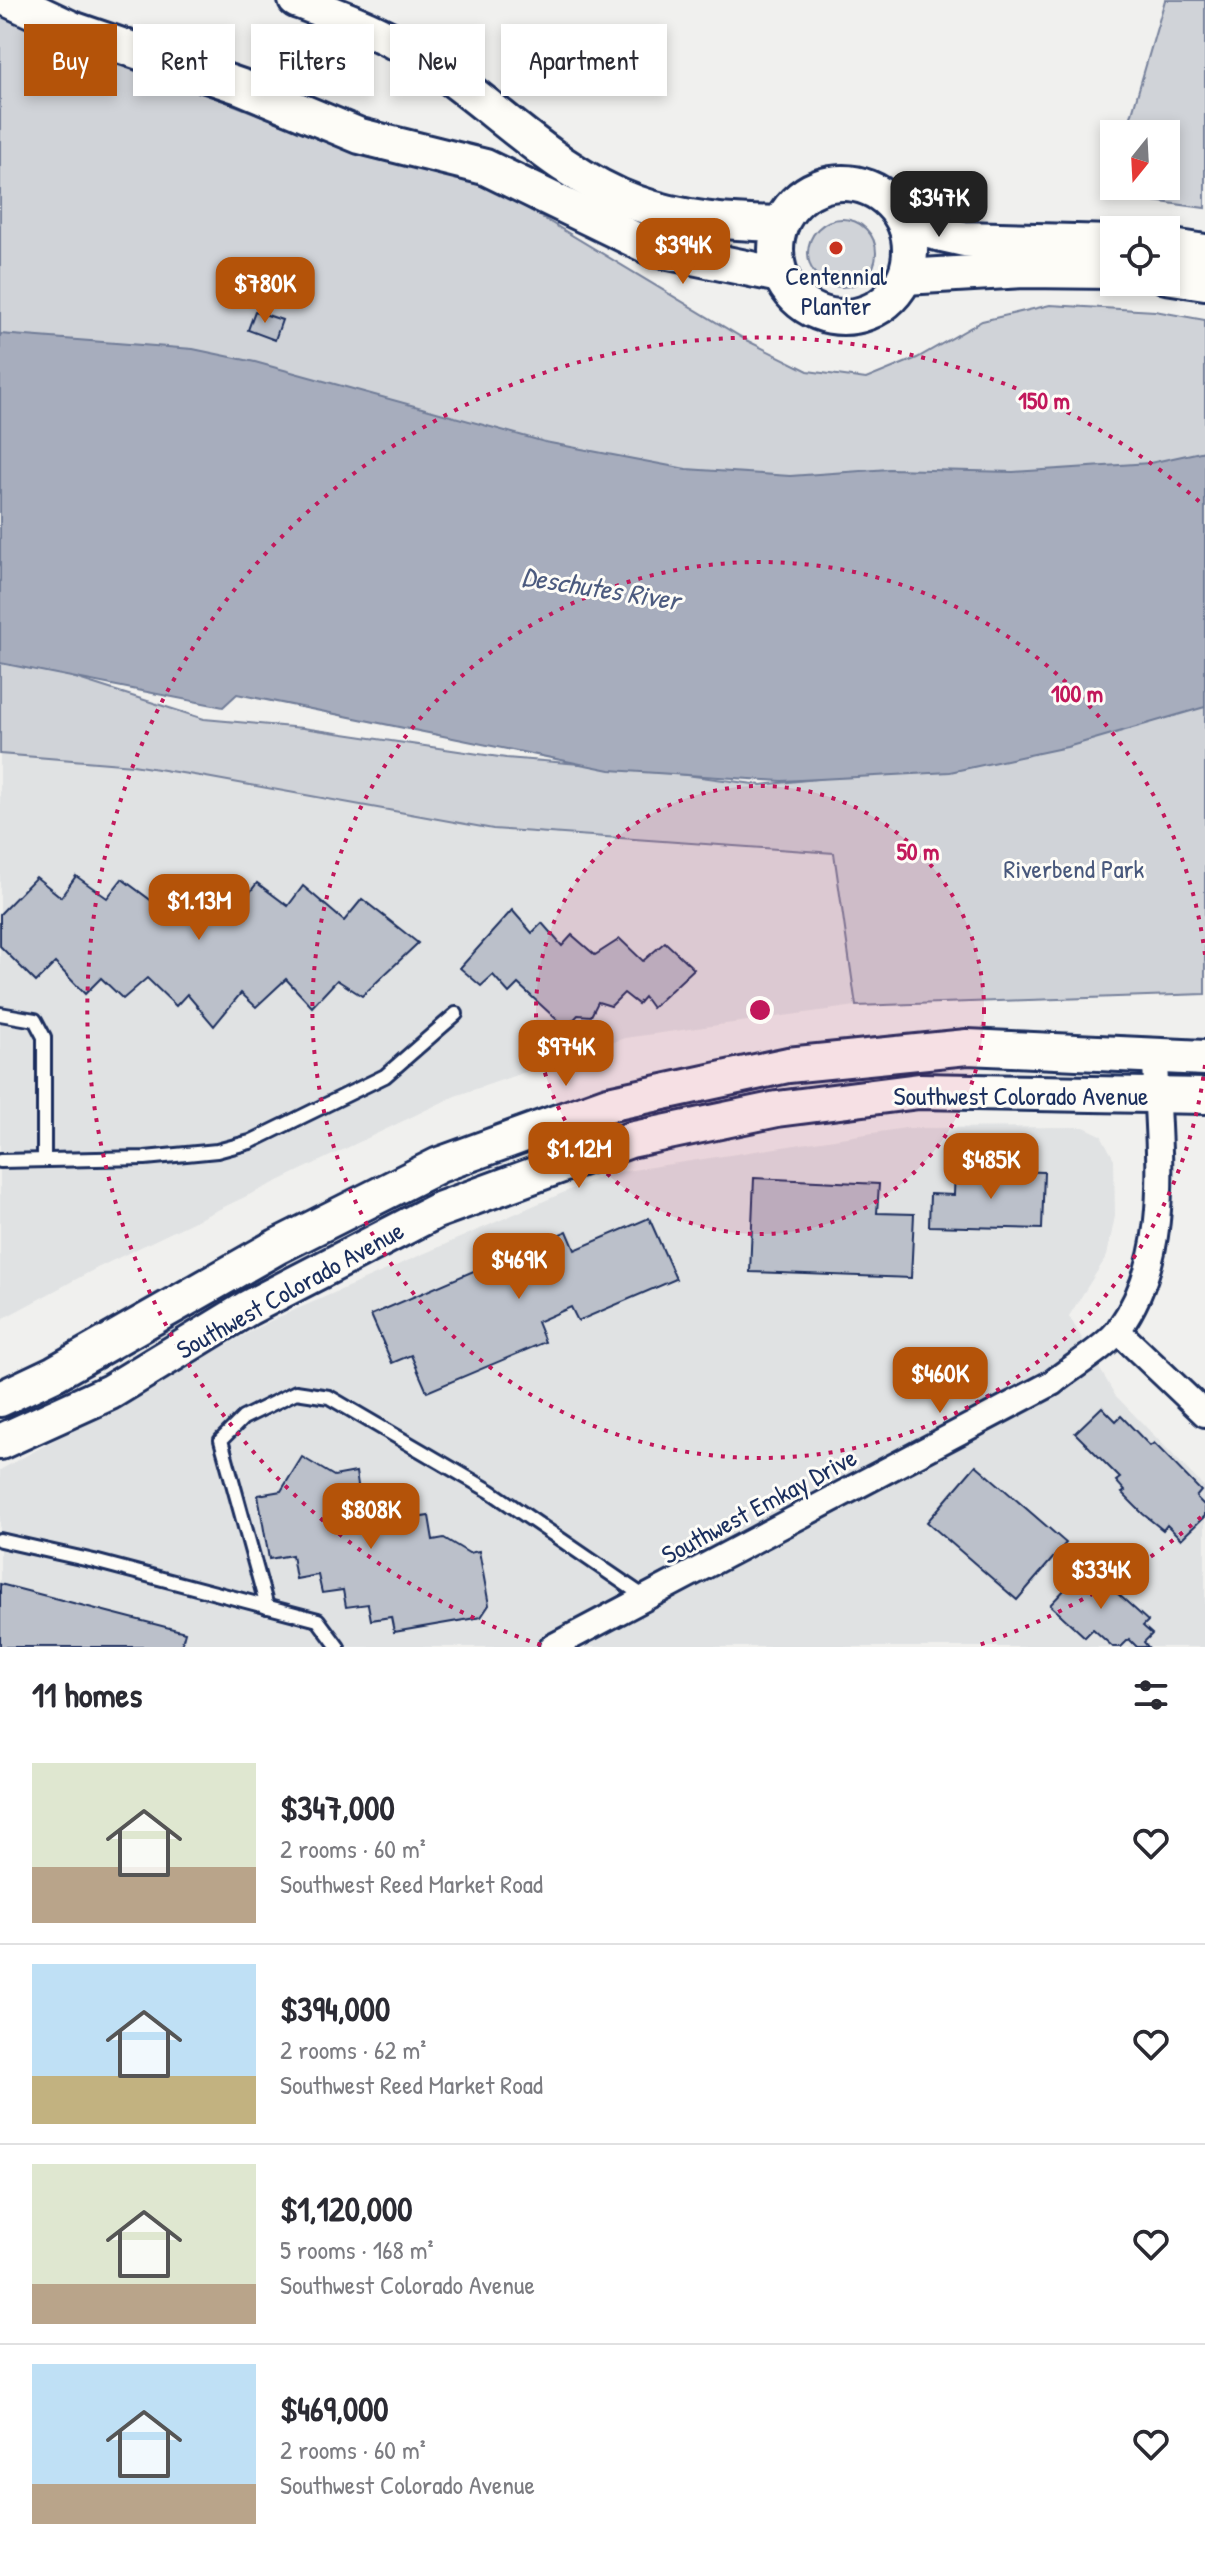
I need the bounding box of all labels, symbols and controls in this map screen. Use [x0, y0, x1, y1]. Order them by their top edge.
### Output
chip: Buy [24, 24, 117, 96]
chip: Rent [133, 24, 235, 96]
chip: Filters [251, 24, 374, 96]
chip: New [390, 24, 485, 96]
chip: Apartment [501, 24, 667, 96]
north arrow [1100, 120, 1180, 200]
map controls [1100, 120, 1180, 296]
pin: $347K [883, 171, 995, 239]
text: $347K [908, 179, 970, 214]
button: locate [1100, 216, 1180, 296]
pin: $394K [627, 218, 739, 286]
text: $394K [654, 226, 712, 261]
marker: Centennial Planter [827, 239, 845, 257]
pin: $780K [209, 257, 321, 325]
place label: Centennial Planter [785, 258, 887, 323]
text: $780K [234, 265, 296, 300]
text: 150 m [1018, 384, 1070, 416]
water label: Deschutes River [519, 557, 686, 620]
text: 100 m [1051, 677, 1103, 709]
text: 50 m [897, 835, 939, 867]
park label: Riverbend Park [1004, 851, 1145, 886]
pin: $1.13M [134, 874, 264, 942]
text: $1.13M [167, 882, 231, 917]
centre of rings [746, 996, 774, 1024]
pin: $974K [510, 1020, 622, 1088]
text: $974K [537, 1028, 595, 1063]
street label: Southwest Colorado Avenue [894, 1078, 1148, 1113]
pin: $1.12M [514, 1122, 644, 1190]
text: $1.12M [546, 1130, 612, 1165]
pin: $485K [935, 1133, 1047, 1201]
text: $485K [962, 1141, 1020, 1176]
street label: Southwest Colorado Avenue [170, 1212, 410, 1367]
pin: $469K [463, 1233, 575, 1301]
text: $469K [491, 1241, 547, 1276]
pin: $460K [884, 1347, 996, 1415]
text: $460K [911, 1355, 969, 1390]
street label: Southwest Emkay Drive [655, 1439, 862, 1572]
pin: $808K [315, 1483, 427, 1551]
text: $808K [341, 1491, 401, 1526]
pin: $334K [1045, 1543, 1157, 1611]
text: $334K [1071, 1551, 1131, 1586]
text: 11 homes [32, 1672, 142, 1718]
icon: filters [1129, 1673, 1173, 1717]
text: $347,000 [280, 1785, 395, 1831]
icon: home [96, 1795, 192, 1891]
icon: heart [1129, 1821, 1173, 1865]
text: 2 rooms · 60 m² [280, 1831, 426, 1866]
text: Southwest Reed Market Road [280, 1866, 543, 1901]
text: $394,000 [280, 1986, 390, 2032]
icon: home [96, 1996, 192, 2092]
icon: heart [1129, 2022, 1173, 2066]
text: 2 rooms · 62 m² [280, 2032, 426, 2067]
text: Southwest Reed Market Road [280, 2067, 543, 2102]
text: $1,120,000 [280, 2186, 413, 2232]
icon: home [96, 2196, 192, 2292]
icon: heart [1129, 2222, 1173, 2266]
text: 5 rooms · 168 m² [280, 2232, 434, 2267]
text: Southwest Colorado Avenue [280, 2267, 535, 2302]
text: $469,000 [280, 2386, 389, 2432]
icon: home [96, 2396, 192, 2492]
icon: heart [1129, 2422, 1173, 2466]
text: 2 rooms · 60 m² [280, 2432, 426, 2467]
text: Southwest Colorado Avenue [280, 2467, 535, 2502]

